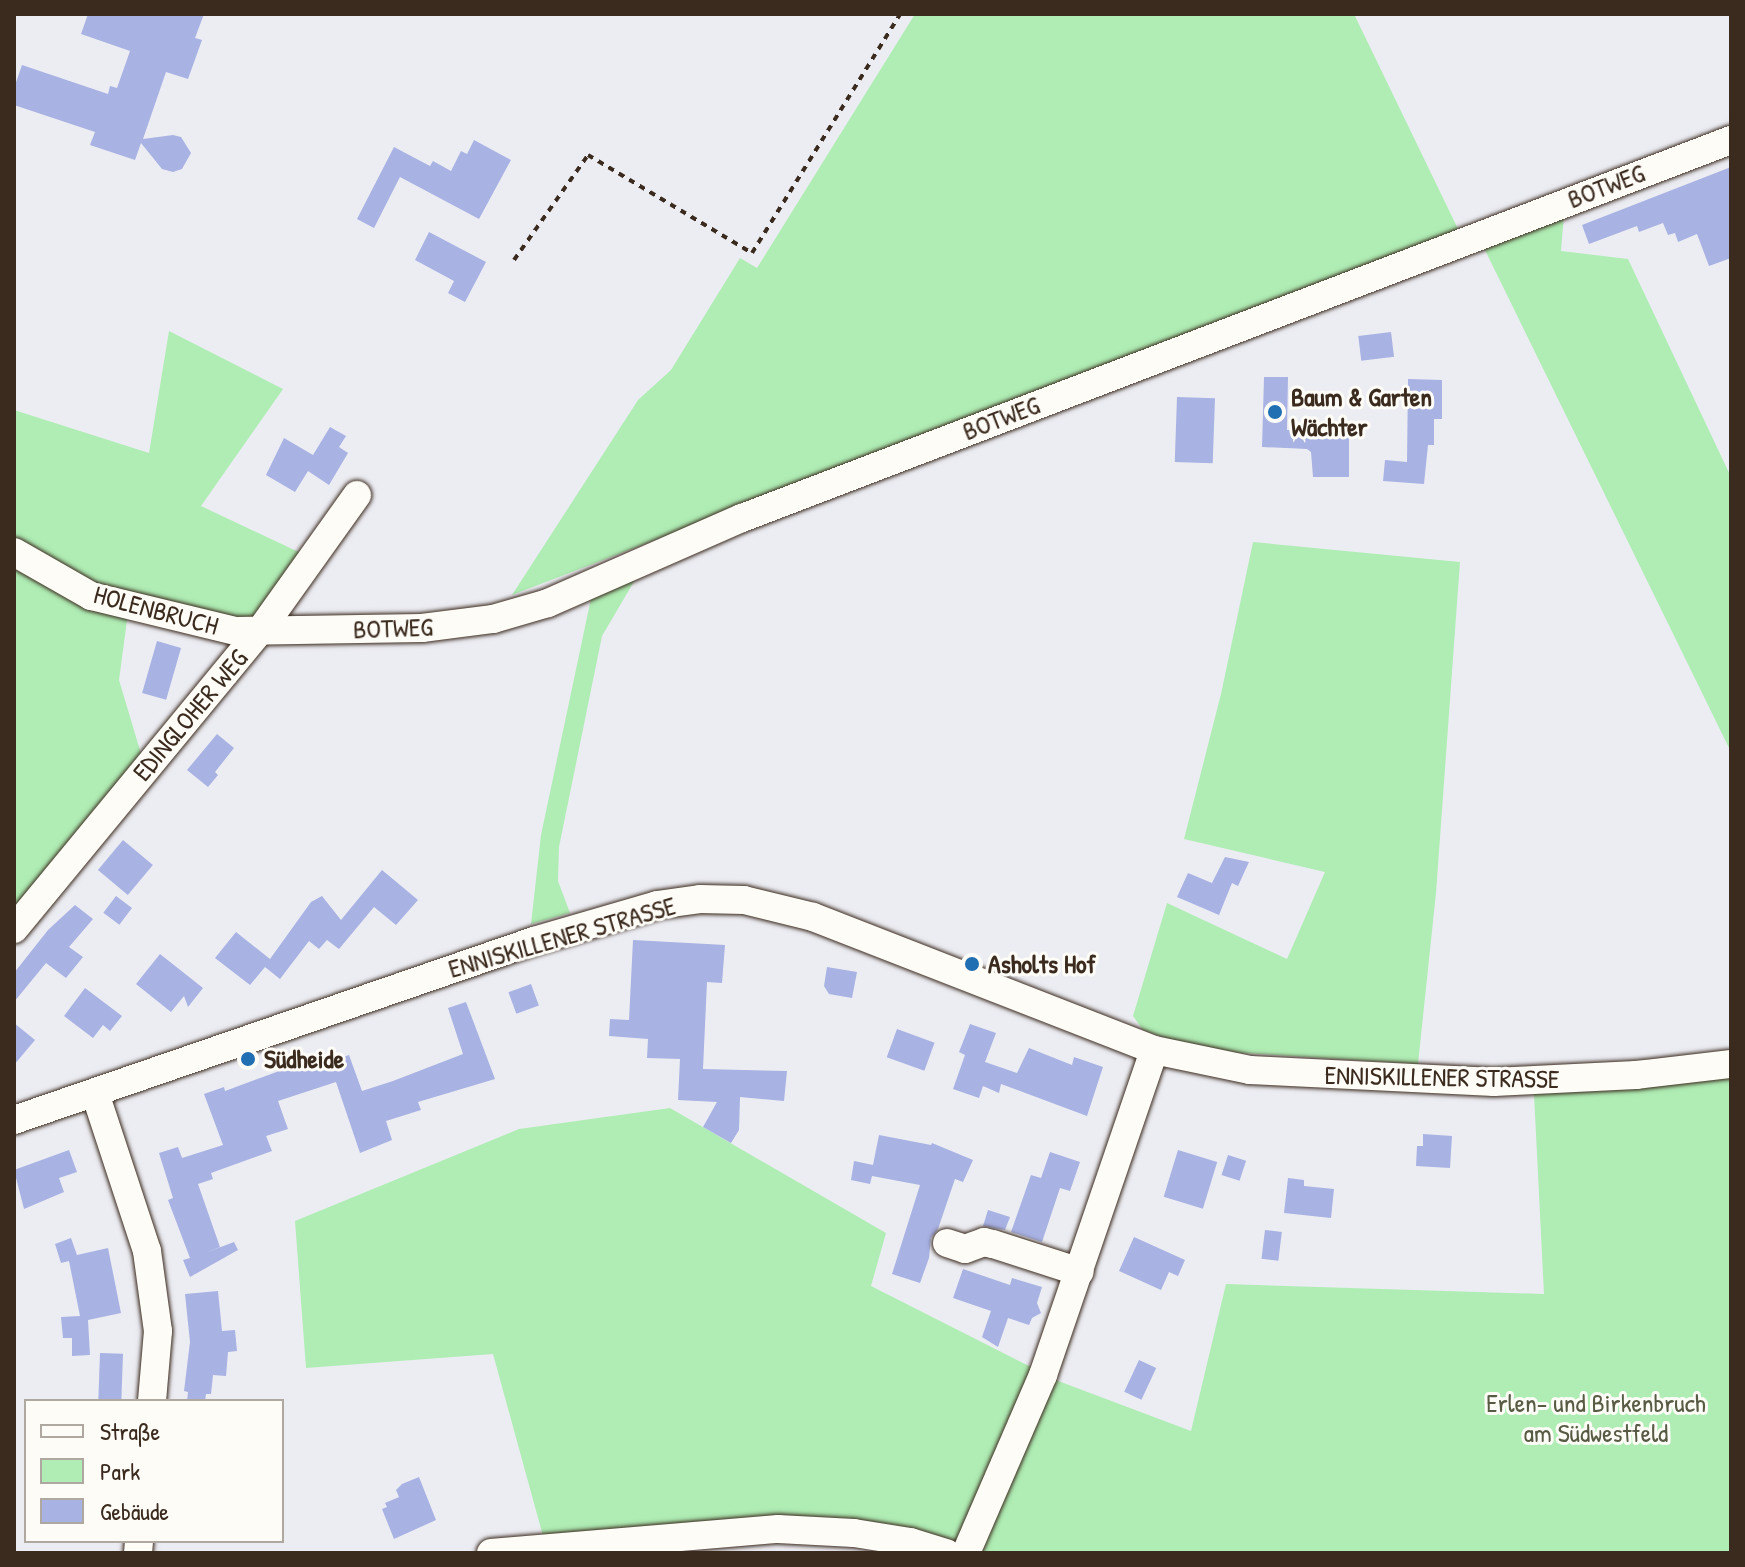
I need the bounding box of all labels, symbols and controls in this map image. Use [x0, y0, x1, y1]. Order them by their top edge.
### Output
street label: BOTWEG [1563, 157, 1649, 215]
place label: Baum & Garten Wächter [1291, 381, 1432, 442]
street label: BOTWEG [958, 389, 1044, 447]
marker: Baum & Garten Wächter [1266, 403, 1284, 421]
street label: HOLENBRUCH [90, 578, 222, 642]
street label: BOTWEG [353, 611, 433, 645]
street label: EDINGLOHER WEG [126, 643, 254, 787]
street label: ENNISKILLENER STRASSE [445, 890, 679, 984]
place label: Asholts Hof [988, 948, 1096, 980]
marker: Asholts Hof [963, 955, 981, 973]
place label: Südheide [264, 1043, 344, 1075]
marker: Südheide [239, 1050, 257, 1068]
street label: ENNISKILLENER STRASSE [1324, 1059, 1560, 1095]
park label: Erlen- und Birkenbruch am Südwestfeld [1486, 1387, 1706, 1448]
legend [24, 1399, 284, 1543]
text: Straße [100, 1415, 160, 1447]
text: Park [100, 1455, 140, 1487]
text: Gebäude [100, 1495, 169, 1527]

